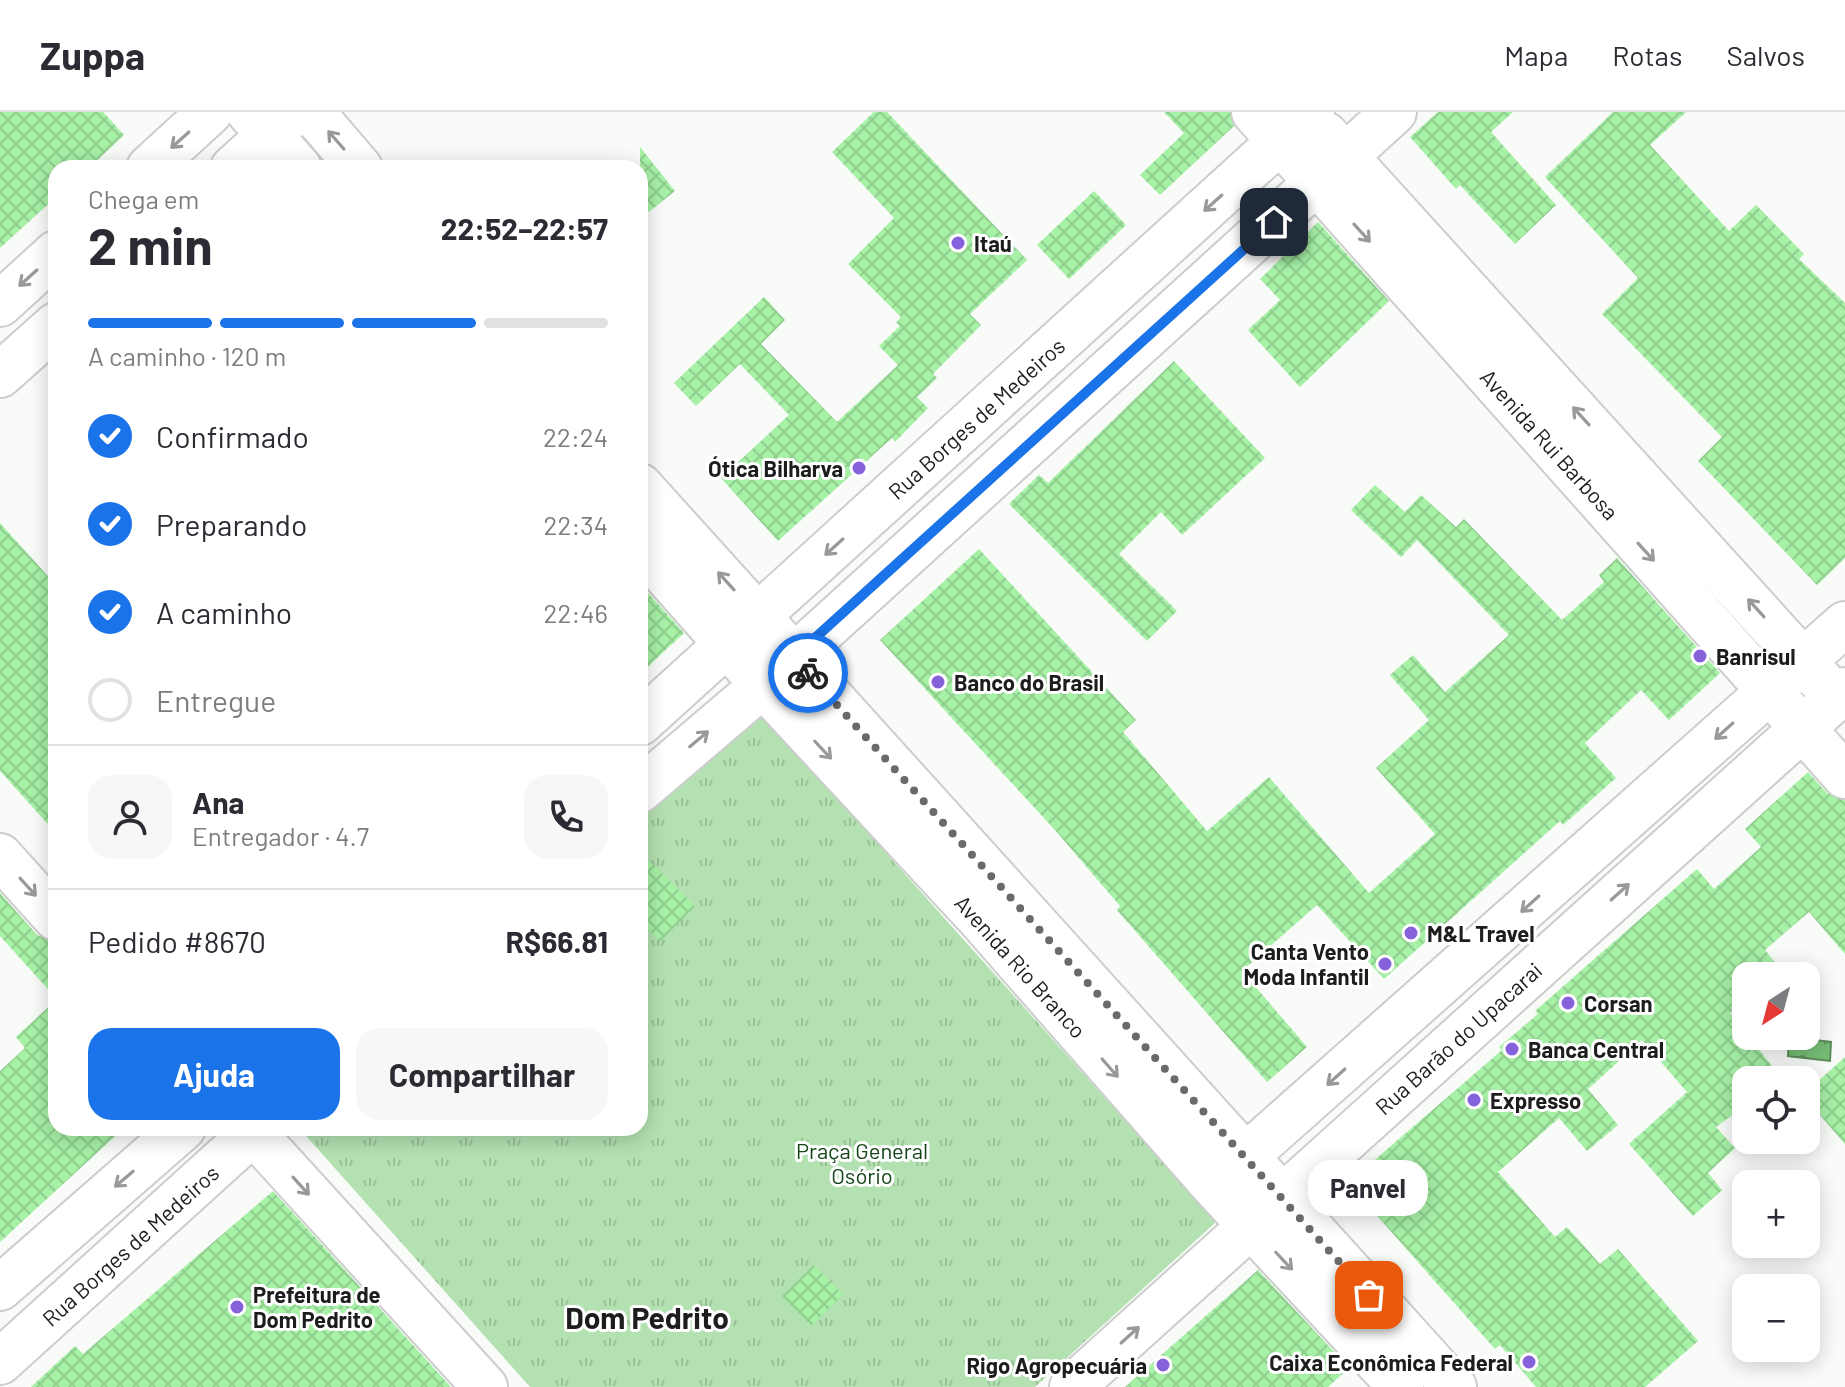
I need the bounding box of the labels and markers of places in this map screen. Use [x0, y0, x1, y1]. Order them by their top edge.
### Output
pin [1240, 188, 1308, 256]
place label: Itaú [974, 230, 1012, 256]
marker: Itaú [949, 234, 967, 252]
place label: Ótica Bilharva [708, 455, 843, 481]
marker: Ótica Bilharva [850, 459, 868, 477]
place label: Banrisul [1716, 643, 1796, 669]
marker: Banrisul [1691, 647, 1709, 665]
place label: Banco do Brasil [954, 669, 1104, 695]
marker: Banco do Brasil [929, 673, 947, 691]
place label: M&L Travel [1427, 920, 1535, 946]
marker: M&L Travel [1402, 924, 1420, 942]
place label: Canta Vento Moda Infantil [1243, 938, 1369, 989]
marker: Canta Vento Moda Infantil [1376, 955, 1394, 973]
place label: Corsan [1584, 990, 1653, 1016]
marker: Corsan [1559, 994, 1577, 1012]
place label: Banca Central [1528, 1036, 1664, 1062]
marker: Banca Central [1503, 1040, 1521, 1058]
place label: Expresso [1490, 1087, 1581, 1113]
marker: Expresso [1465, 1091, 1483, 1109]
callout: Panvel [1309, 1159, 1429, 1215]
pin [1335, 1261, 1403, 1329]
place label: Prefeitura de Dom Pedrito [253, 1281, 381, 1332]
marker: Prefeitura de Dom Pedrito [228, 1298, 246, 1316]
place label: Caixa Econômica Federal [1269, 1349, 1513, 1375]
place label: Rigo Agropecuária [967, 1352, 1147, 1378]
marker: Caixa Econômica Federal [1520, 1353, 1538, 1371]
marker: Rigo Agropecuária [1154, 1356, 1172, 1374]

